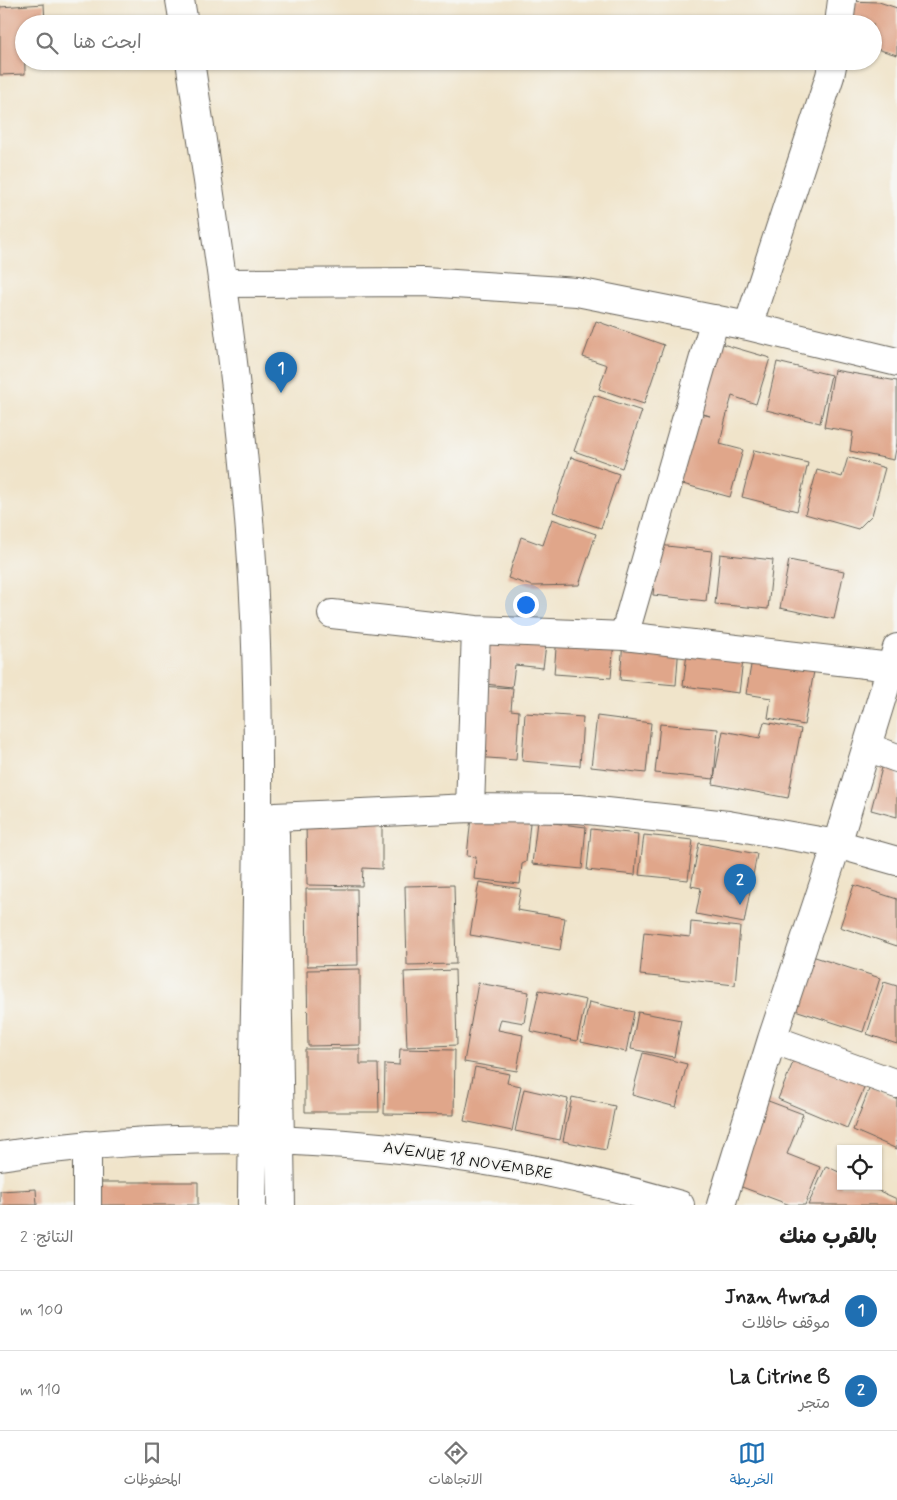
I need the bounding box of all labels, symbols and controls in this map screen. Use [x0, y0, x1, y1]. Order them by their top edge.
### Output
search box [15, 15, 882, 70]
icon: search [33, 29, 61, 57]
text: ابحث هنا [73, 30, 142, 55]
pin: 1 [265, 352, 297, 393]
your location [513, 592, 539, 618]
pin: 2 [724, 864, 756, 905]
street label: AVENUE 18 NOVEMBRE [382, 1137, 554, 1185]
map controls [837, 1145, 882, 1190]
button: locate [837, 1145, 882, 1190]
text: بالقرب منك [779, 1223, 877, 1251]
text: النتائج: 2 [20, 1227, 73, 1248]
text: Jnan Awrad [725, 1285, 830, 1310]
text: 100 m [20, 1300, 63, 1321]
text: 1 [857, 1300, 865, 1321]
text: موقف حافلات [742, 1313, 830, 1334]
text: La Citrine B [729, 1365, 830, 1390]
text: 110 m [20, 1380, 61, 1401]
text: 2 [857, 1380, 865, 1401]
text: متجر [799, 1393, 830, 1414]
tab: المحفوظات [124, 1439, 181, 1492]
tab: الاتجاهات [428, 1439, 483, 1492]
tab: الخريطة [730, 1439, 773, 1492]

